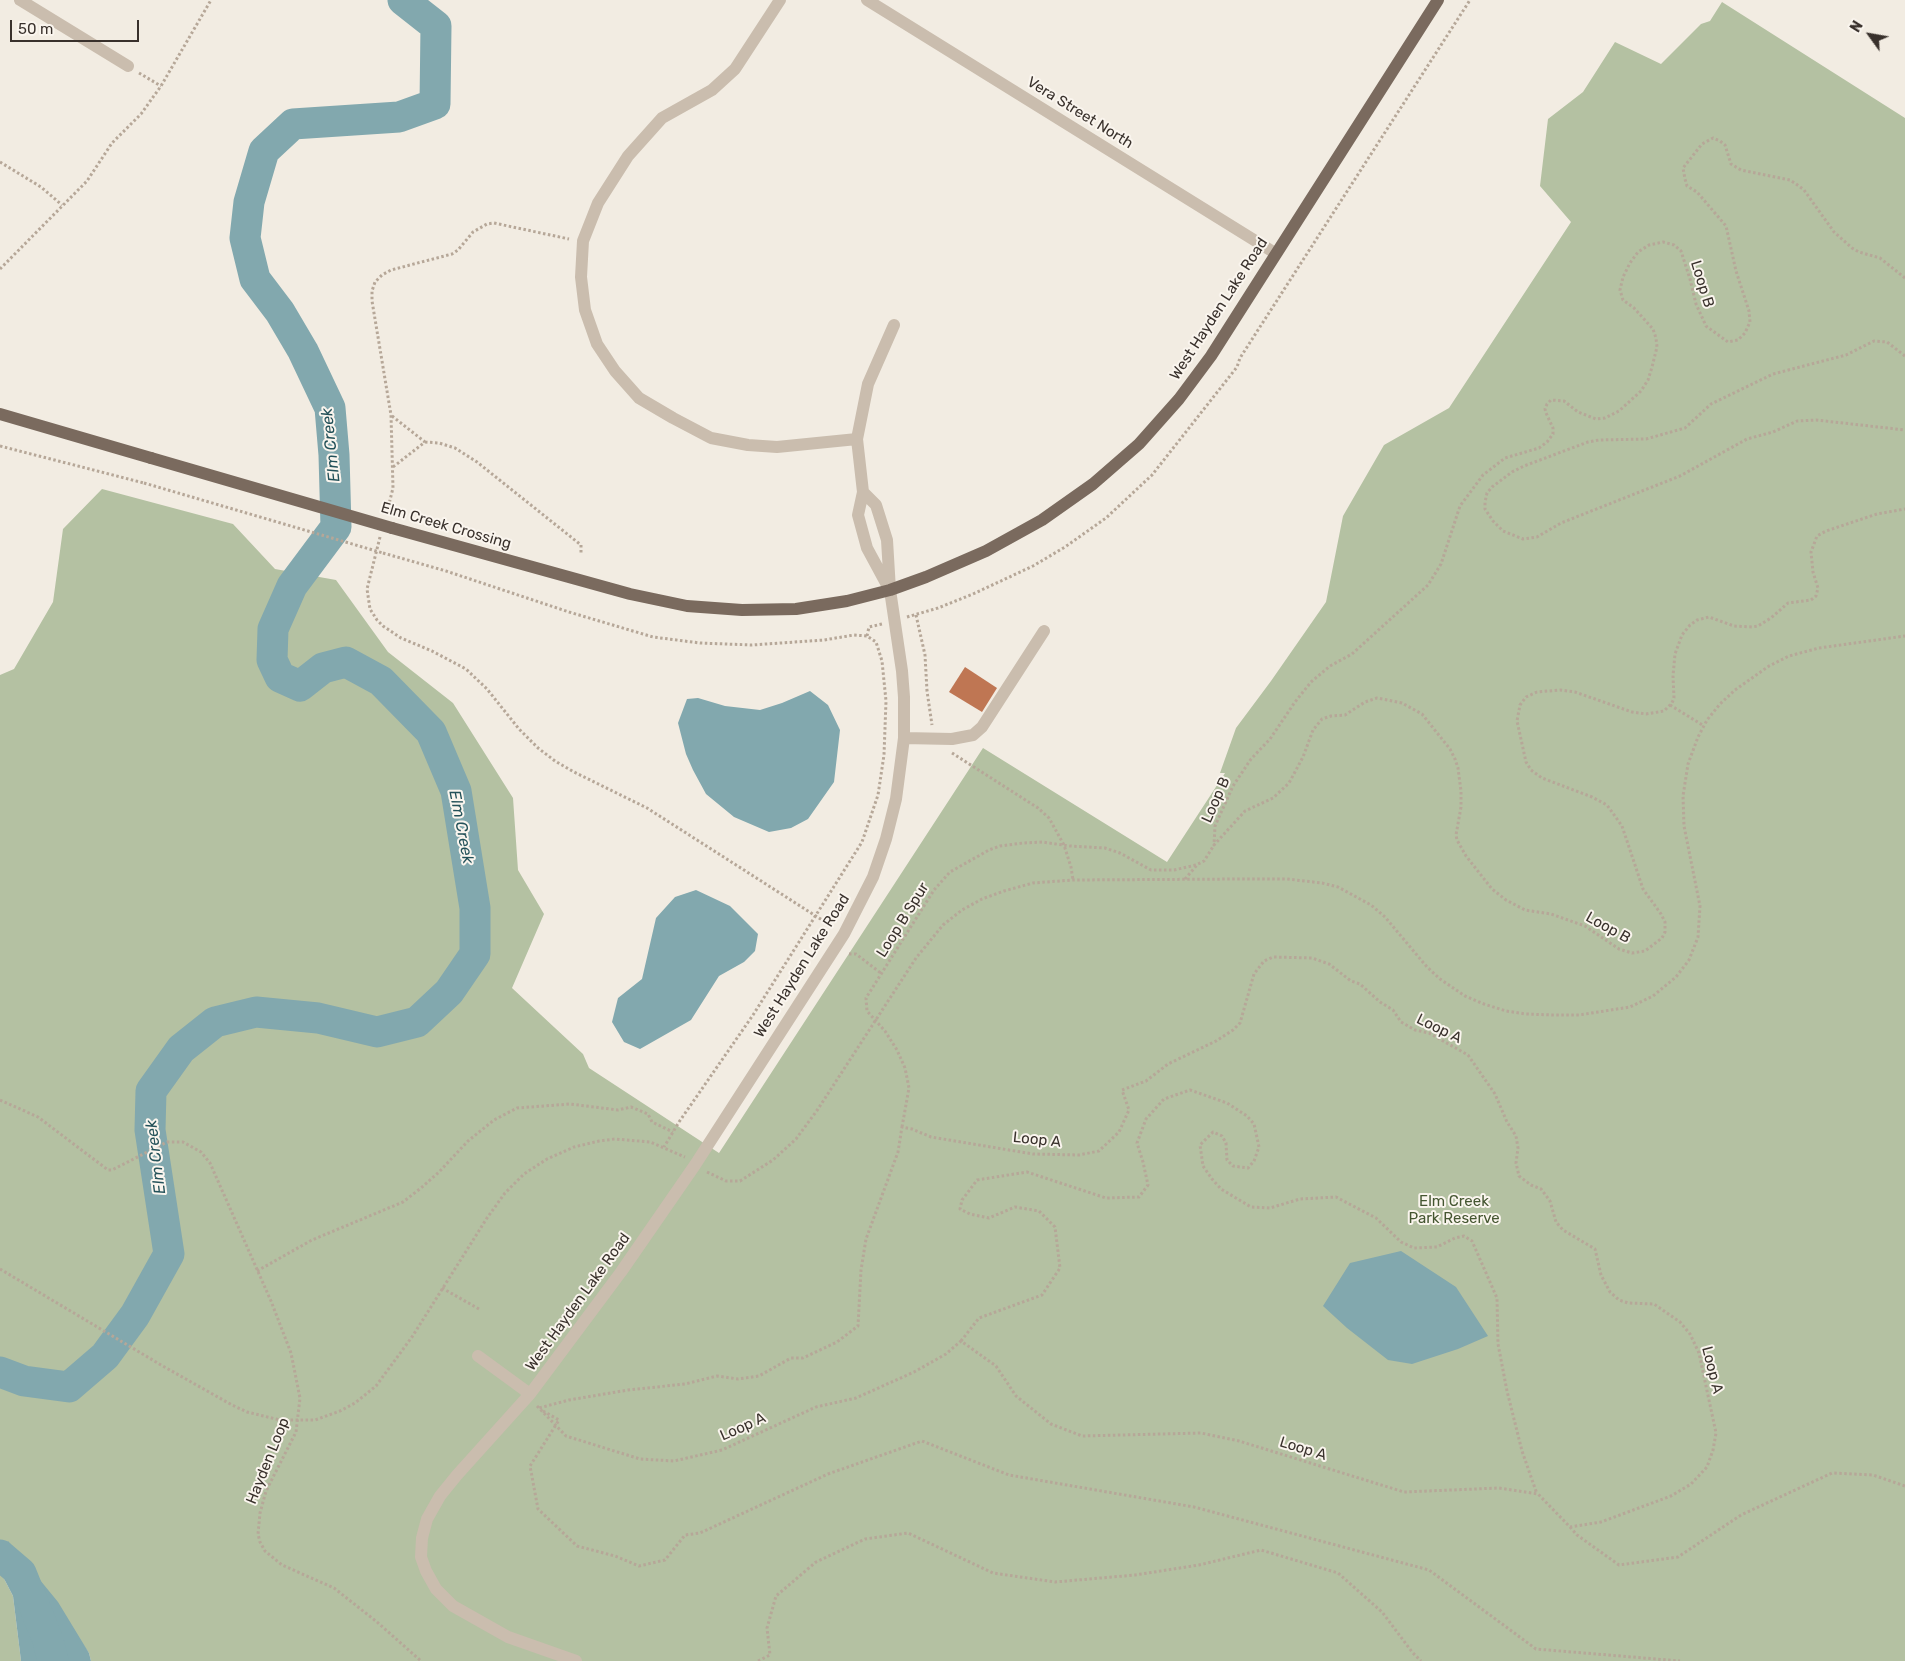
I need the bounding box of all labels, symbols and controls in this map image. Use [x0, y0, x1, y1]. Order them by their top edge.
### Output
scale bar [12, 10, 141, 42]
north arrow [1845, 10, 1895, 60]
text: N [1847, 18, 1867, 36]
text: 50 m [18, 20, 53, 38]
street label: Vera Street North [1024, 73, 1136, 153]
street label: West Hayden Lake Road [1166, 235, 1272, 383]
street label: Loop B [1686, 258, 1718, 310]
water label: Elm Creek [318, 407, 344, 483]
street label: Elm Creek Crossing [379, 499, 513, 553]
street label: Loop B [1198, 774, 1234, 826]
water label: Elm Creek [444, 789, 478, 865]
street label: Loop B Spur [873, 879, 933, 961]
street label: West Hayden Lake Road [750, 891, 854, 1041]
street label: Loop B [1583, 908, 1633, 948]
street label: Loop A [1413, 1010, 1465, 1048]
water label: Elm Creek [142, 1119, 170, 1195]
street label: Loop A [1012, 1129, 1062, 1151]
park label: Elm Creek Park Reserve [1408, 1193, 1500, 1228]
street label: West Hayden Lake Road [522, 1230, 634, 1374]
street label: Loop A [1697, 1344, 1727, 1396]
street label: Loop A [717, 1409, 769, 1445]
street label: Hayden Loop [243, 1415, 293, 1507]
street label: Loop A [1277, 1433, 1329, 1465]

